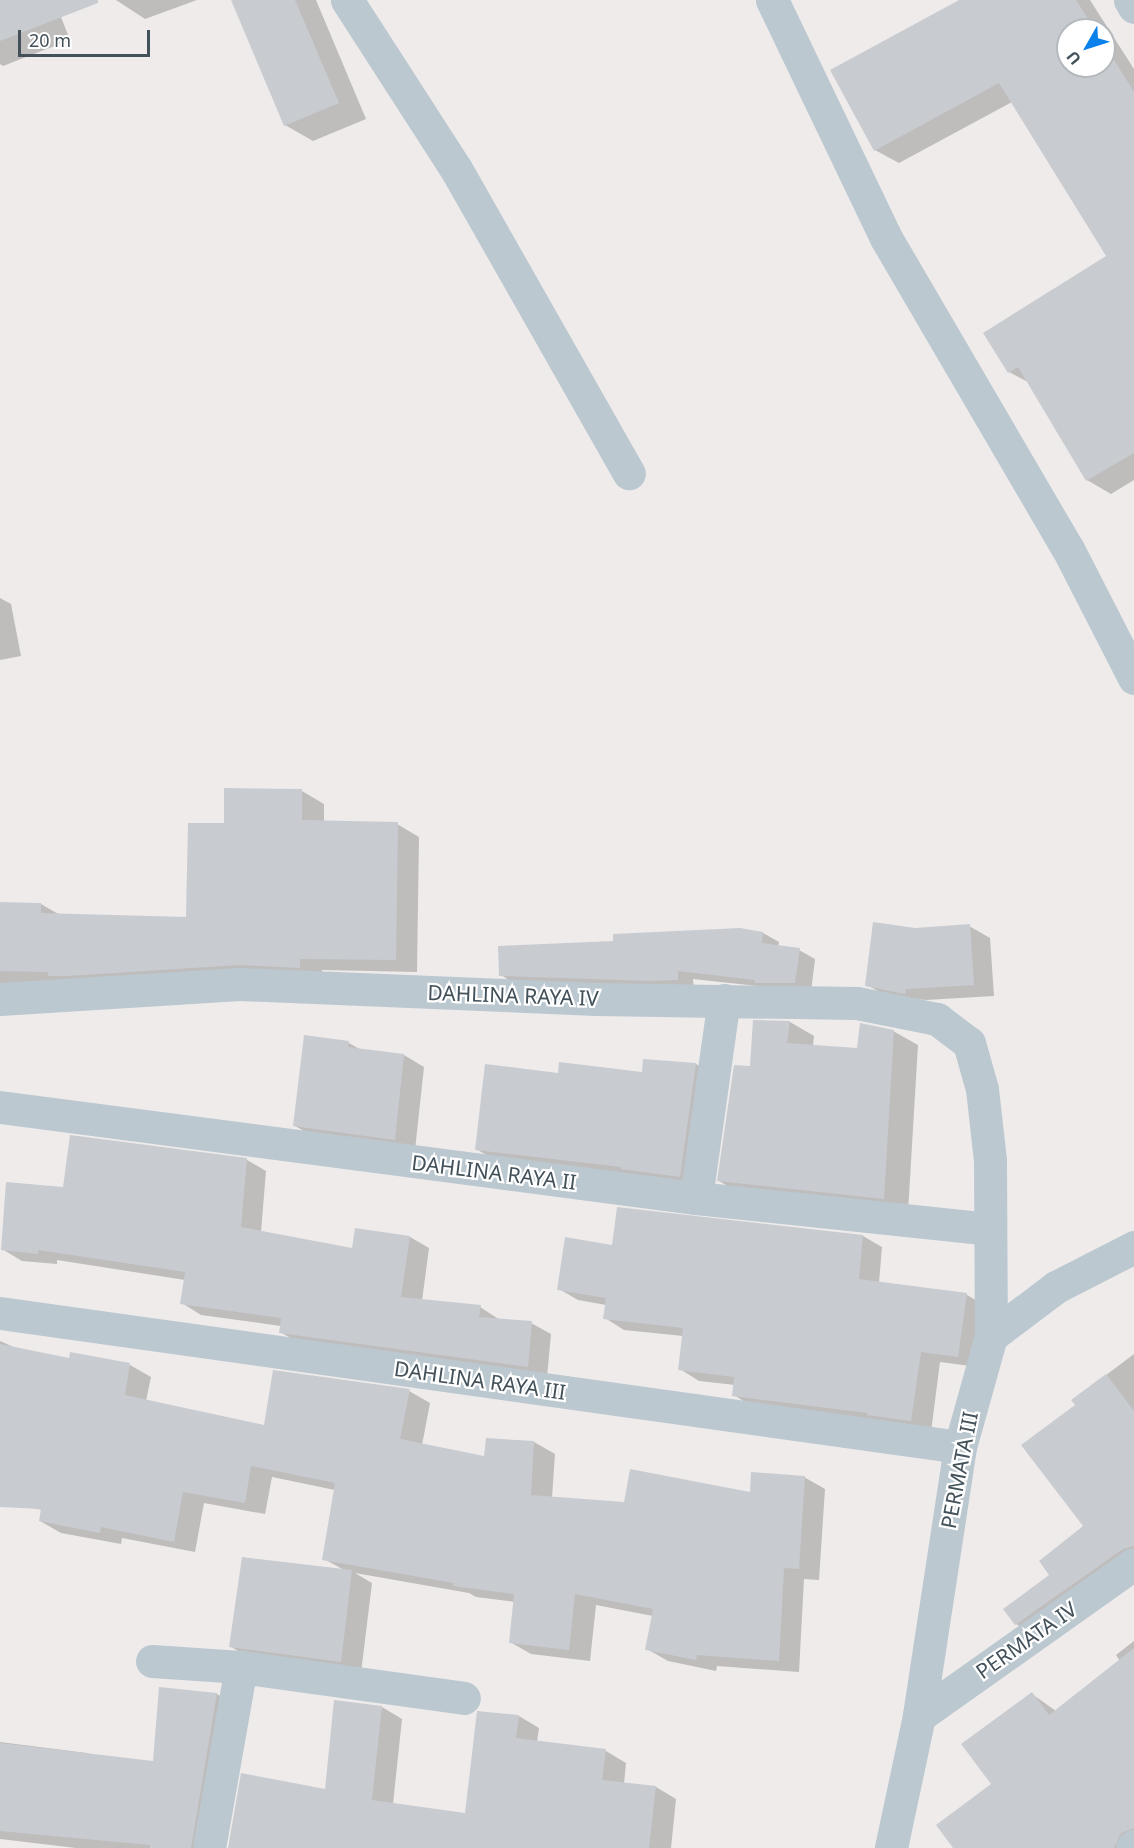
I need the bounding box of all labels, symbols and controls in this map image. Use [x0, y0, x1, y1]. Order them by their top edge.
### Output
scale bar [21, 18, 153, 56]
north arrow [1056, 18, 1116, 78]
text: 20 m [29, 28, 71, 52]
text: U [1061, 46, 1086, 70]
street label: DAHLINA RAYA IV [427, 979, 599, 1011]
street label: DAHLINA RAYA II [410, 1149, 578, 1195]
street label: DAHLINA RAYA III [393, 1355, 567, 1405]
street label: PERMATA III [935, 1409, 983, 1531]
street label: PERMATA IV [971, 1596, 1081, 1684]

